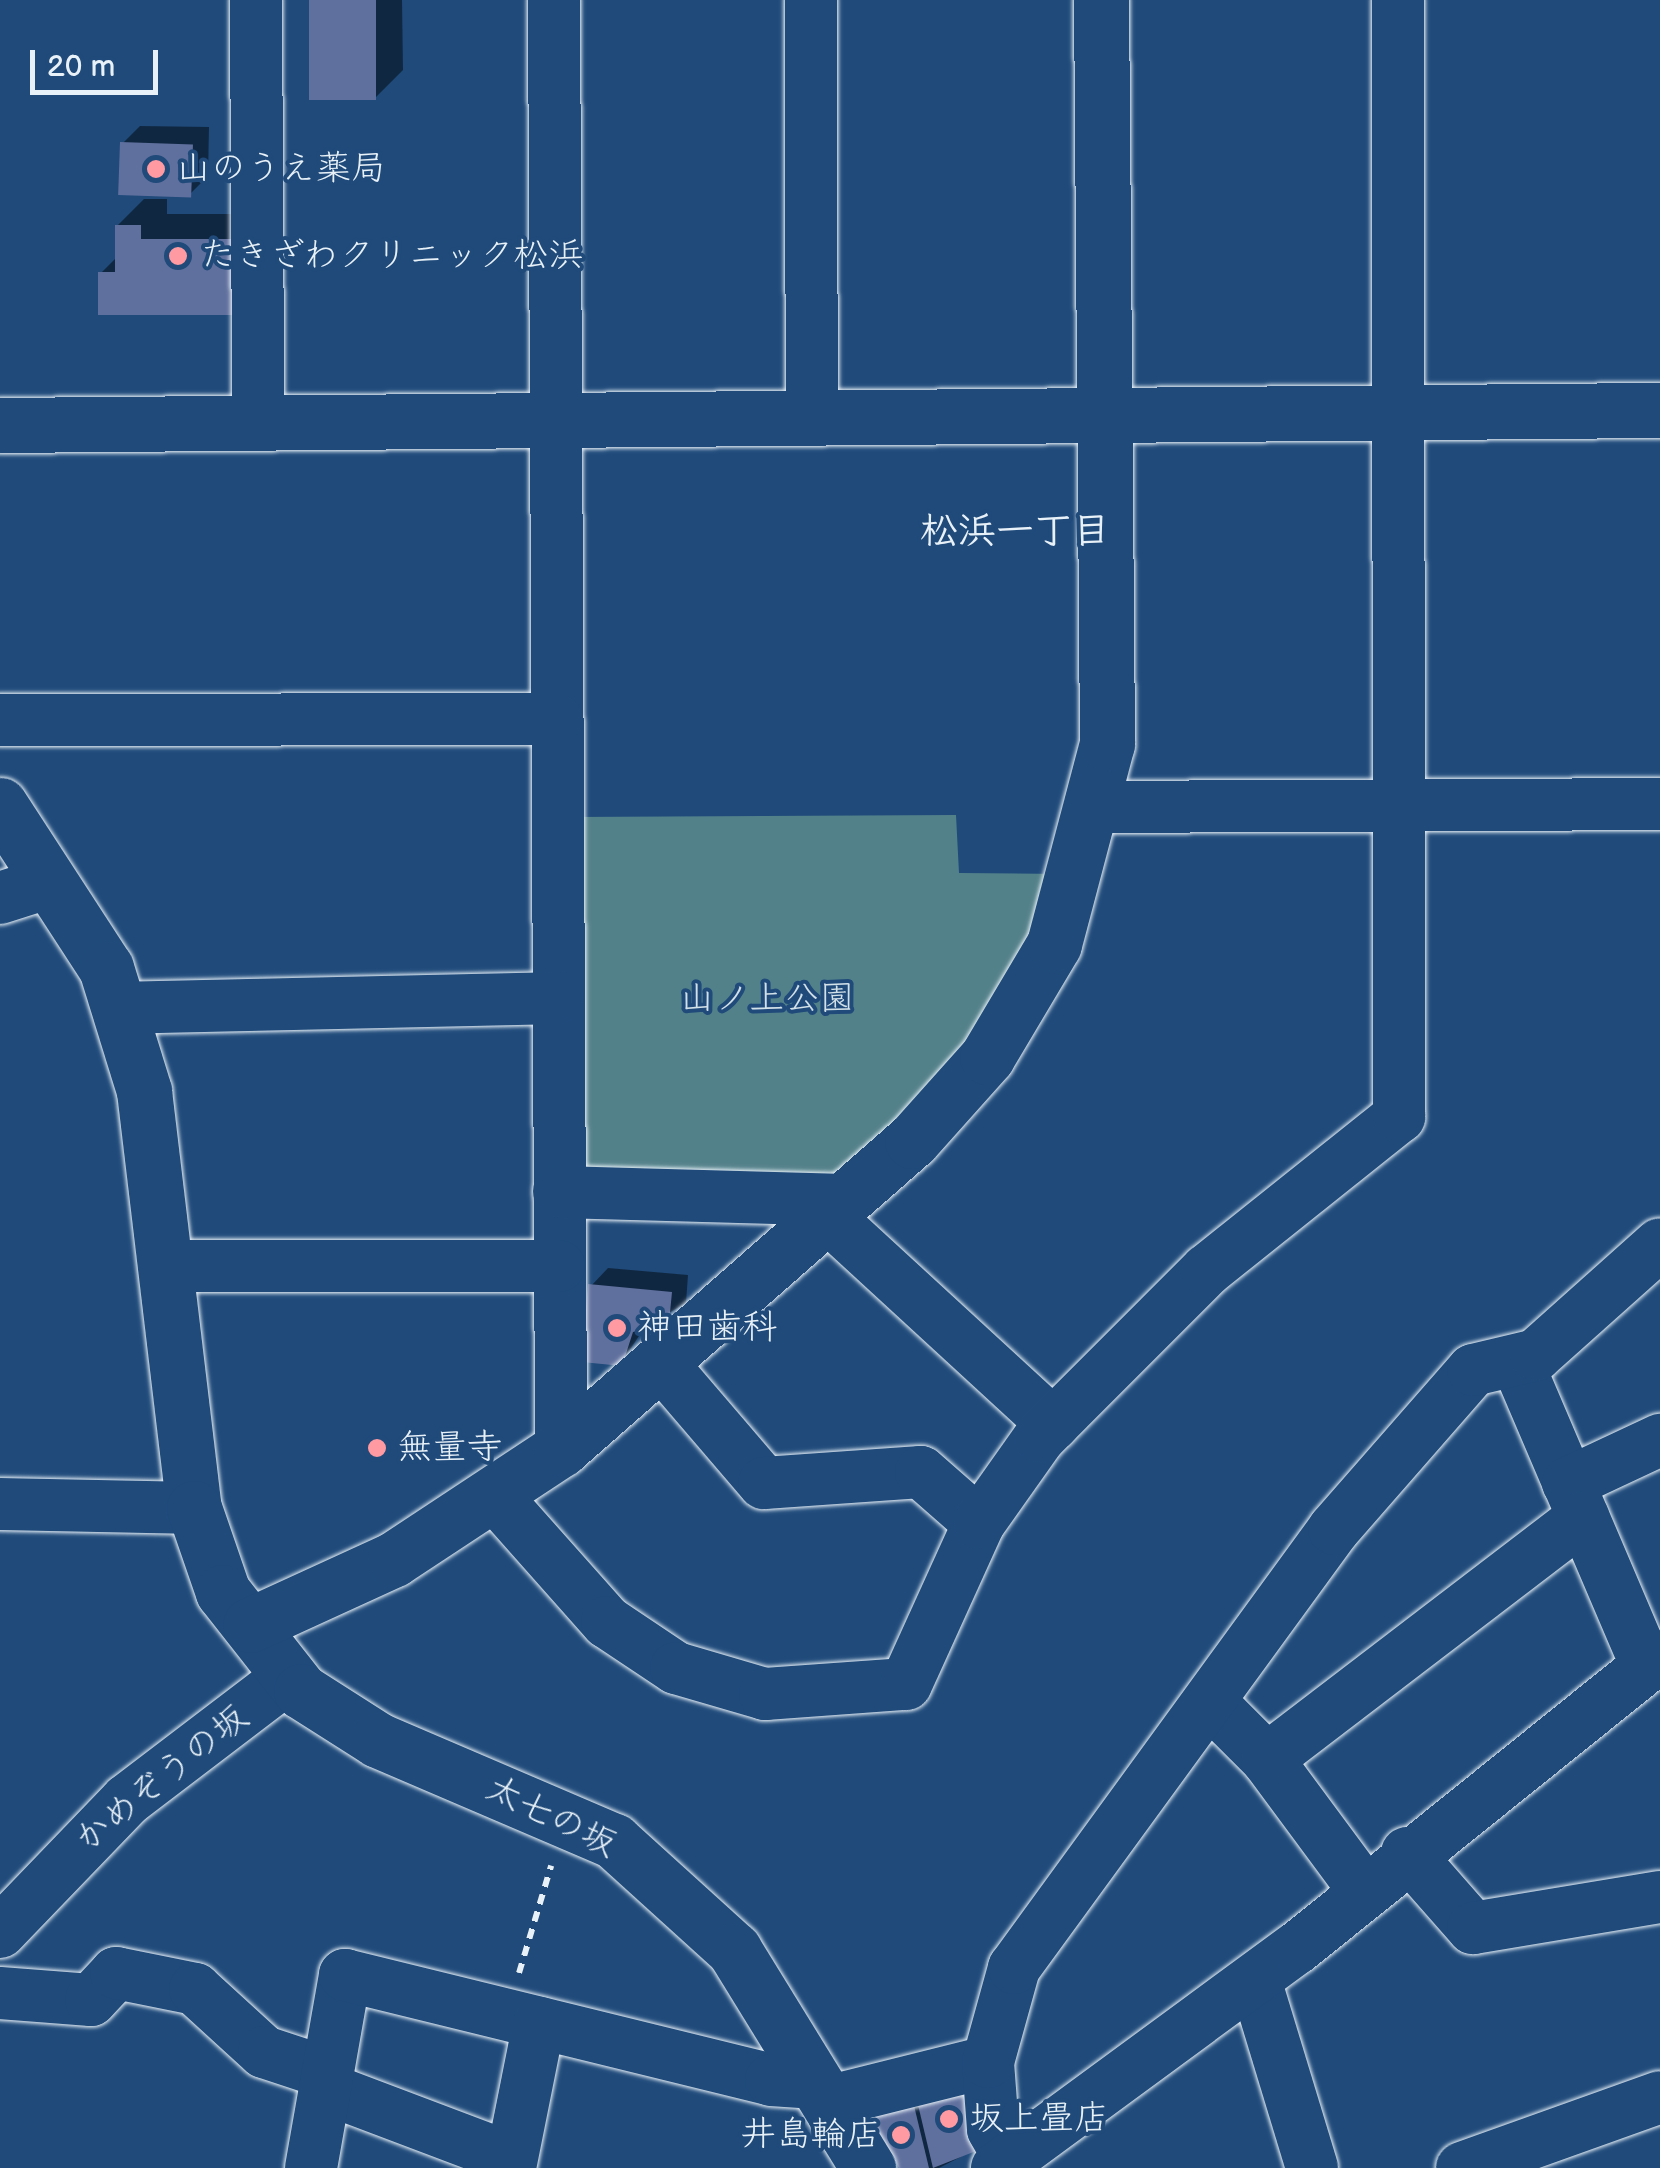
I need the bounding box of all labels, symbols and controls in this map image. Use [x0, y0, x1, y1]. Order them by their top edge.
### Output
scale bar [35, 30, 162, 92]
text: 20 m [47, 49, 115, 85]
place label: 山のうえ薬局 [176, 148, 386, 190]
marker: 山のうえ薬局 [145, 158, 167, 180]
place label: たきざわクリニック松浜 [200, 235, 585, 277]
marker: たきざわクリニック松浜 [165, 243, 191, 269]
district label: 松浜一丁目 [920, 509, 1110, 555]
park label: 山ノ上公園 [680, 978, 854, 1020]
place label: 神田歯科 [637, 1307, 777, 1349]
marker: 神田歯科 [606, 1317, 628, 1339]
place label: 無量寺 [397, 1427, 502, 1469]
marker: 無量寺 [366, 1437, 388, 1459]
street label: かめぞうの坂 [67, 1697, 257, 1861]
street label: 太七の坂 [479, 1767, 623, 1867]
place label: 坂上畳店 [969, 2098, 1109, 2140]
marker: 坂上畳店 [938, 2108, 960, 2130]
place label: 井島輪店 [741, 2114, 881, 2156]
marker: 井島輪店 [890, 2124, 912, 2146]

